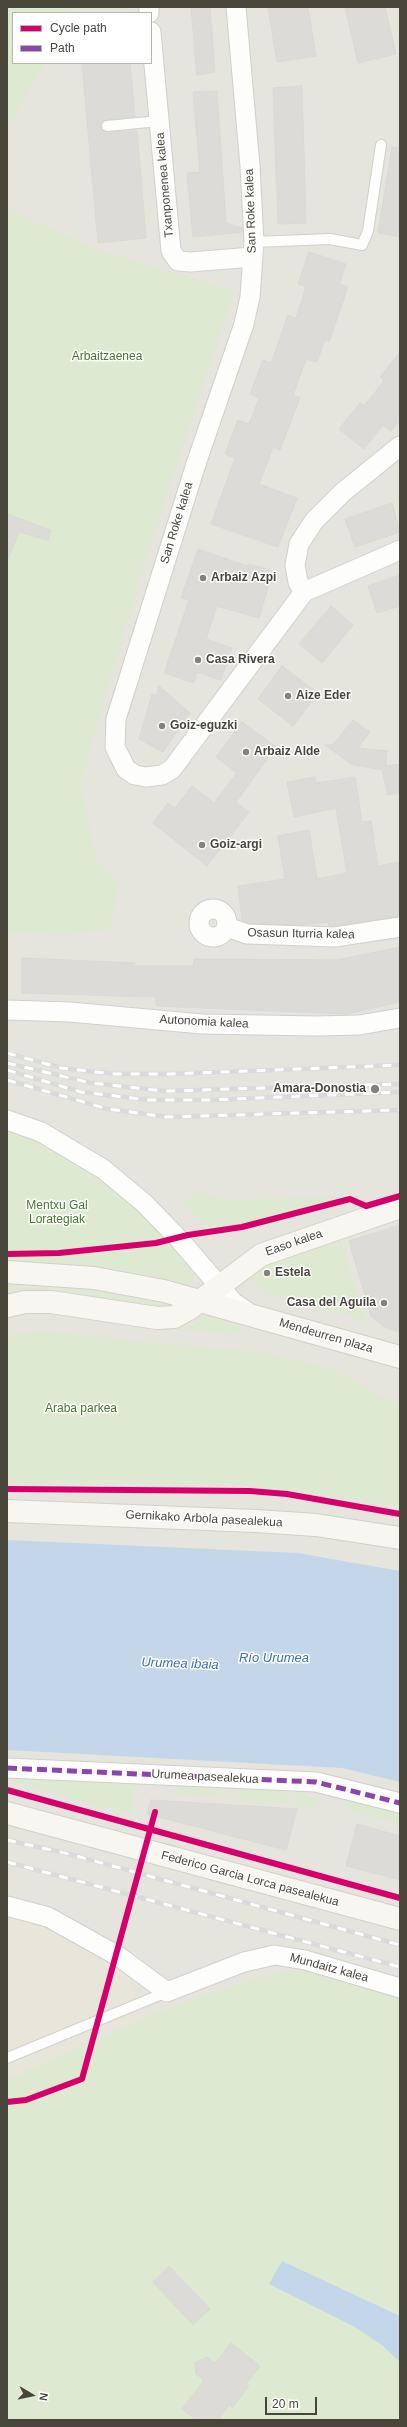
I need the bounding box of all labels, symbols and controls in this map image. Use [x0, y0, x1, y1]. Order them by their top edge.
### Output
legend [12, 12, 152, 64]
text: Cycle path [50, 21, 107, 35]
text: Path [50, 41, 75, 55]
street label: Txanponenea kalea [153, 132, 177, 238]
street label: San Roke kalea [242, 168, 260, 254]
park label: Arbaitzaenea [72, 350, 142, 364]
street label: San Roke kalea [158, 480, 196, 566]
place label: Arbaiz Azpi [211, 571, 276, 585]
marker: Arbaiz Azpi [198, 573, 208, 583]
place label: Casa Rivera [206, 653, 275, 667]
marker: Casa Rivera [193, 655, 203, 665]
place label: Aize Eder [296, 689, 351, 703]
marker: Aize Eder [283, 691, 293, 701]
place label: Goiz-eguzki [170, 719, 237, 733]
marker: Goiz-eguzki [157, 721, 167, 731]
place label: Arbaiz Alde [254, 745, 320, 759]
marker: Arbaiz Alde [241, 747, 251, 757]
place label: Goiz-argi [210, 838, 262, 852]
marker: Goiz-argi [197, 840, 207, 850]
street label: Osasun Iturria kalea [247, 926, 355, 942]
street label: Autonomia kalea [159, 1012, 249, 1032]
place label: Amara-Donostia [273, 1082, 366, 1096]
marker: Amara-Donostia [369, 1083, 381, 1095]
park label: Mentxu Gal Lorategiak [26, 1199, 88, 1227]
street label: Easo kalea [264, 1227, 324, 1259]
place label: Estela [275, 1266, 310, 1280]
marker: Estela [262, 1268, 272, 1278]
place label: Casa del Aguila [287, 1296, 376, 1310]
marker: Casa del Aguila [379, 1298, 389, 1308]
street label: Mendeurren plaza [278, 1316, 374, 1356]
park label: Araba parkea [45, 1402, 117, 1416]
street label: Gernikako Arbola pasealekua [125, 1508, 283, 1530]
water label: Río Urumea [239, 1650, 309, 1666]
water label: Urumea ibaia [141, 1655, 219, 1673]
street label: Urumea pasealekua [151, 1767, 259, 1787]
street label: Federico Garcia Lorca pasealekua [160, 1848, 340, 1910]
street label: Mundaitz kalea [288, 1951, 370, 1985]
north arrow [12, 2375, 52, 2415]
scale bar [267, 2389, 319, 2415]
text: N [37, 2392, 50, 2402]
text: 20 m [272, 2397, 299, 2411]

